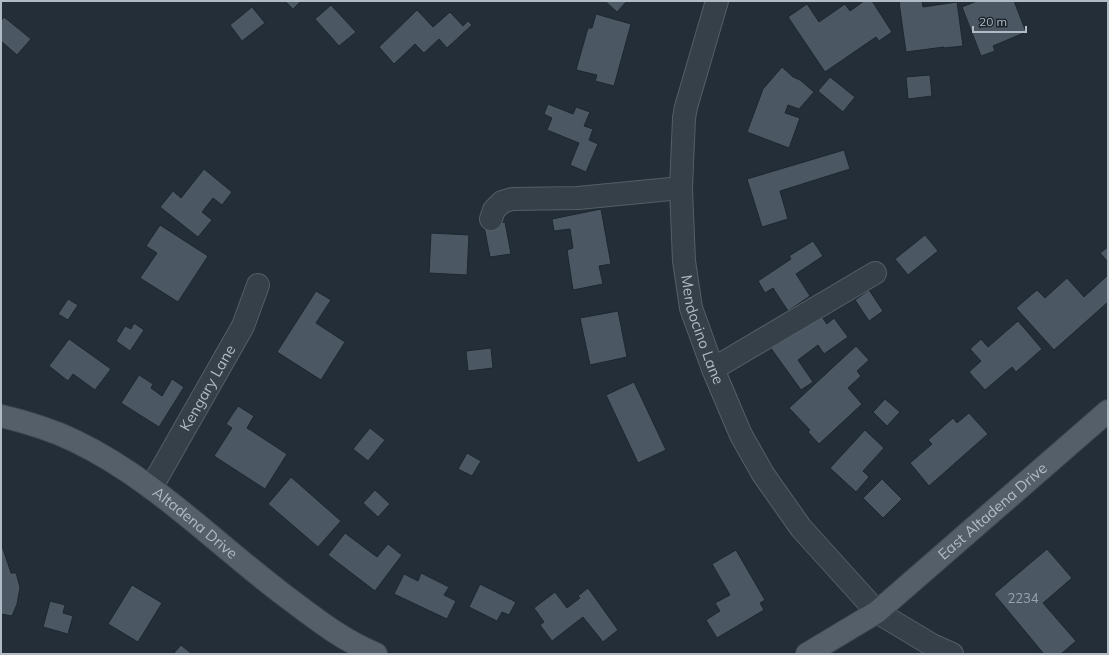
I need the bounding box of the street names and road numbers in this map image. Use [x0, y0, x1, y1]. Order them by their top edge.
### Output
street label: Mendocino Lane [677, 274, 728, 387]
street label: Kengary Lane [175, 341, 239, 434]
street label: East Altadena Drive [934, 458, 1051, 564]
street label: Altadena Drive [149, 482, 242, 563]

